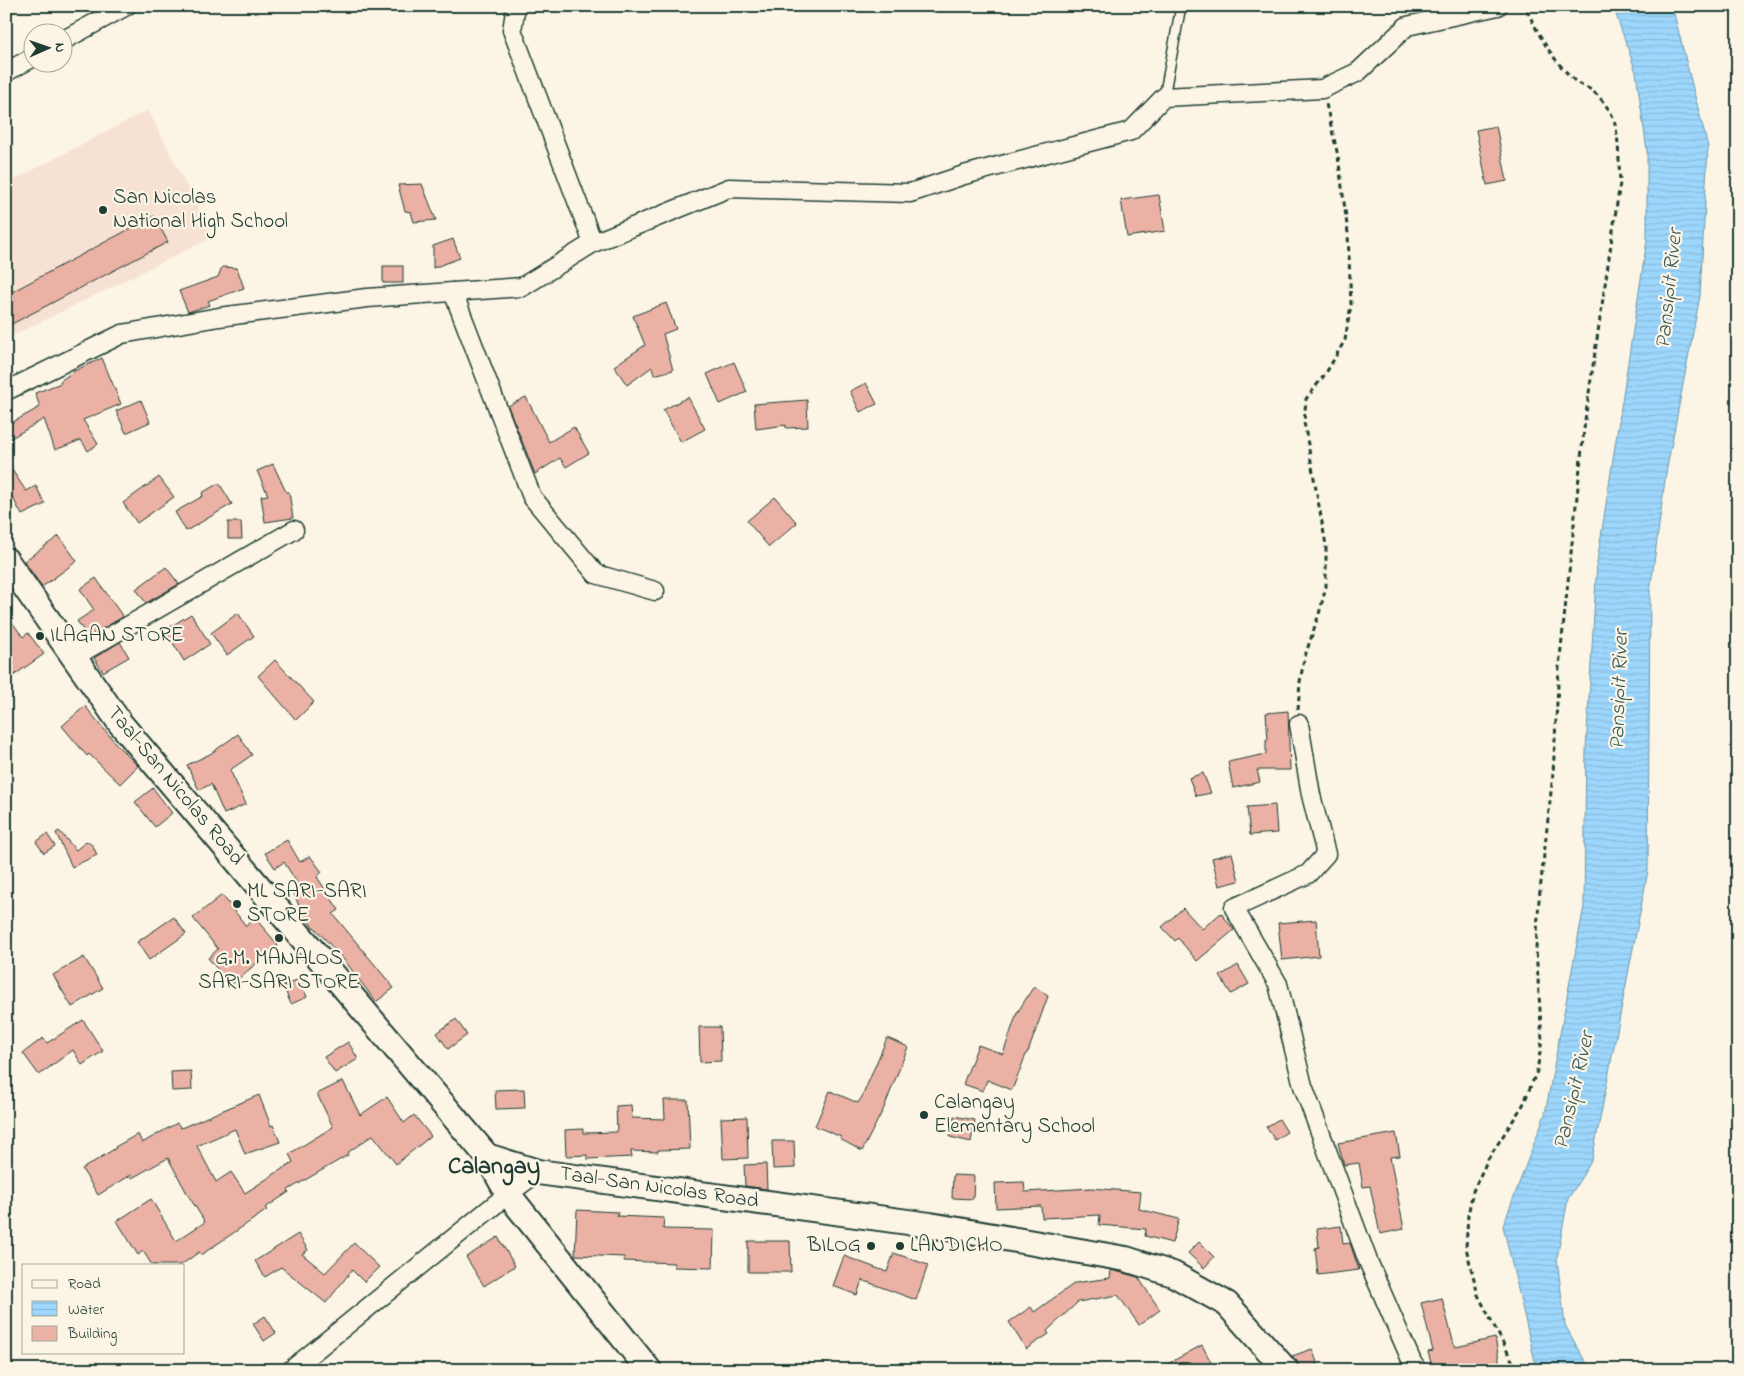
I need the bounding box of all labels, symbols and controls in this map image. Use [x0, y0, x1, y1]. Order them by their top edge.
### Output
north arrow [22, 22, 72, 72]
text: N [49, 43, 70, 53]
place label: San Nicolas National High School [113, 183, 288, 239]
marker: San Nicolas National High School [97, 204, 109, 216]
water label: Pansipit River [1648, 224, 1693, 350]
place label: ILAGAN STORE [50, 621, 184, 651]
water label: Pansipit River [1602, 626, 1638, 751]
marker: ILAGAN STORE [34, 630, 46, 642]
street label: Taal-San Nicolas Road [99, 700, 251, 873]
place label: ML SARI-SARI STORE [247, 877, 367, 931]
marker: ML SARI-SARI STORE [231, 898, 243, 910]
marker: G.M. MANALOS SARI-SARI STORE [273, 932, 285, 944]
place label: G.M. MANALOS SARI-SARI STORE [198, 944, 360, 998]
water label: Pansipit River [1546, 1026, 1605, 1153]
place label: Calangay Elementary School [934, 1088, 1095, 1144]
marker: Calangay Elementary School [918, 1109, 930, 1121]
district label: Calangay [448, 1150, 540, 1186]
street label: Taal-San Nicolas Road [558, 1159, 761, 1217]
place label: BILOG [806, 1231, 861, 1261]
place label: LANDICHO [910, 1231, 1003, 1261]
marker: BILOG [865, 1240, 877, 1252]
marker: LANDICHO [894, 1240, 906, 1252]
legend [22, 1264, 185, 1354]
text: Road [68, 1273, 101, 1295]
text: Water [68, 1299, 104, 1321]
text: Building [67, 1323, 117, 1346]

